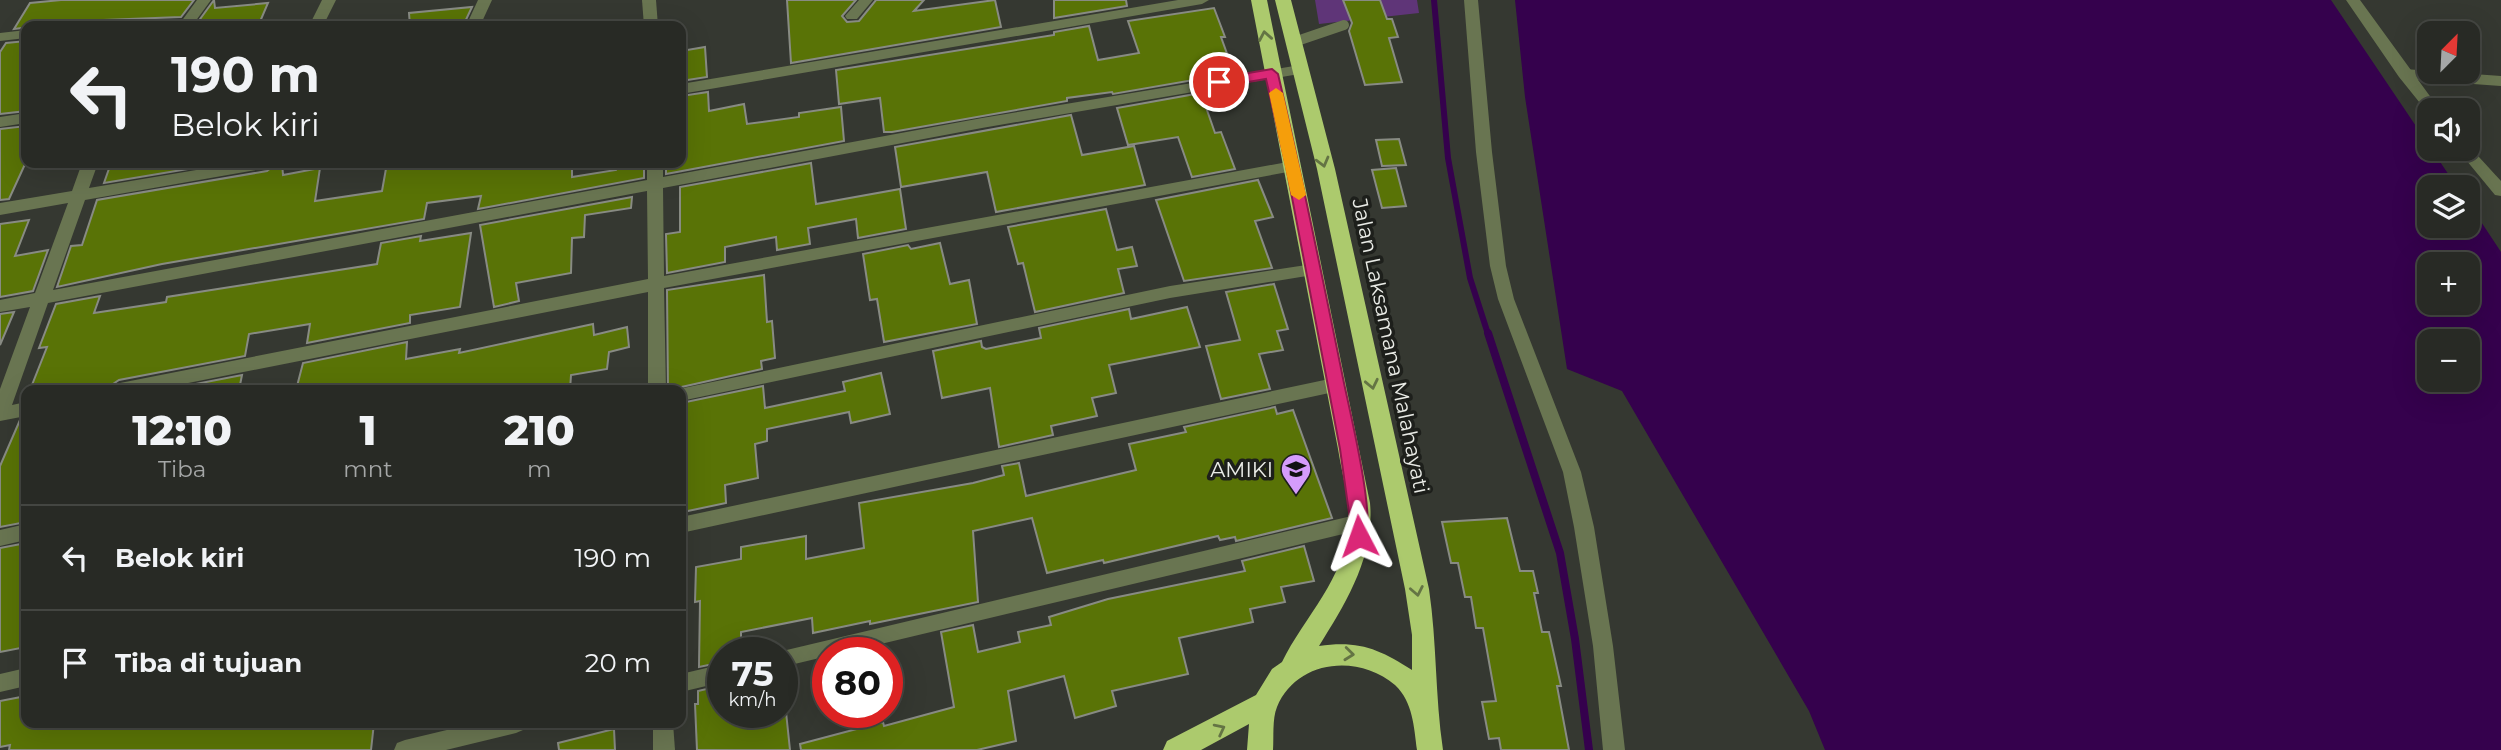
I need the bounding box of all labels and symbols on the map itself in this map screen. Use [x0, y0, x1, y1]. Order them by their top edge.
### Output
north arrow [2417, 21, 2480, 84]
one-way arrow [1258, 30, 1273, 42]
pin [1189, 52, 1249, 112]
one-way arrow [1315, 155, 1330, 167]
street label: Jalan Laksamana Malahayati [1347, 195, 1435, 496]
one-way arrow [1363, 378, 1378, 390]
school or university icon: AMIKI [1279, 452, 1313, 496]
place label: AMIKI [1210, 457, 1273, 482]
position arrow [1322, 499, 1396, 573]
one-way arrow [1409, 585, 1424, 597]
speed limit sign: 80 [812, 637, 903, 728]
one-way arrow [1343, 646, 1355, 661]
one-way arrow [1212, 724, 1225, 738]

